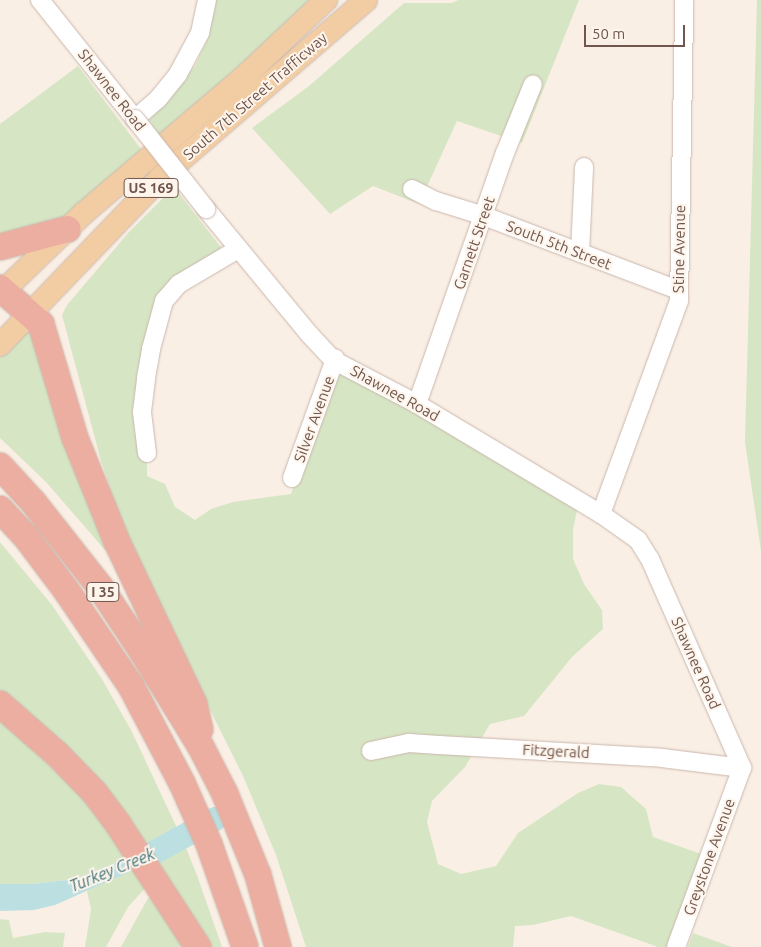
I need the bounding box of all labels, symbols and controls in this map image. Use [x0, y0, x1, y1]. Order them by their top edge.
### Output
scale bar [586, 15, 687, 47]
text: 50 m [592, 25, 625, 42]
street label: South 7th Street Trafficway [179, 29, 331, 163]
street label: Shawnee Road [74, 45, 150, 135]
road number: US 169 [124, 177, 178, 200]
street label: Garnett Street [450, 194, 498, 292]
street label: Stine Avenue [669, 205, 689, 293]
street label: South 5th Street [504, 217, 614, 273]
street label: Shawnee Road [347, 361, 443, 425]
street label: Silver Avenue [290, 373, 338, 465]
road number: I 35 [86, 580, 120, 604]
street label: Shawnee Road [668, 614, 724, 712]
street label: Fitzgerald [522, 740, 590, 762]
street label: Greystone Avenue [679, 796, 739, 918]
water label: Turkey Creek [67, 844, 157, 896]

